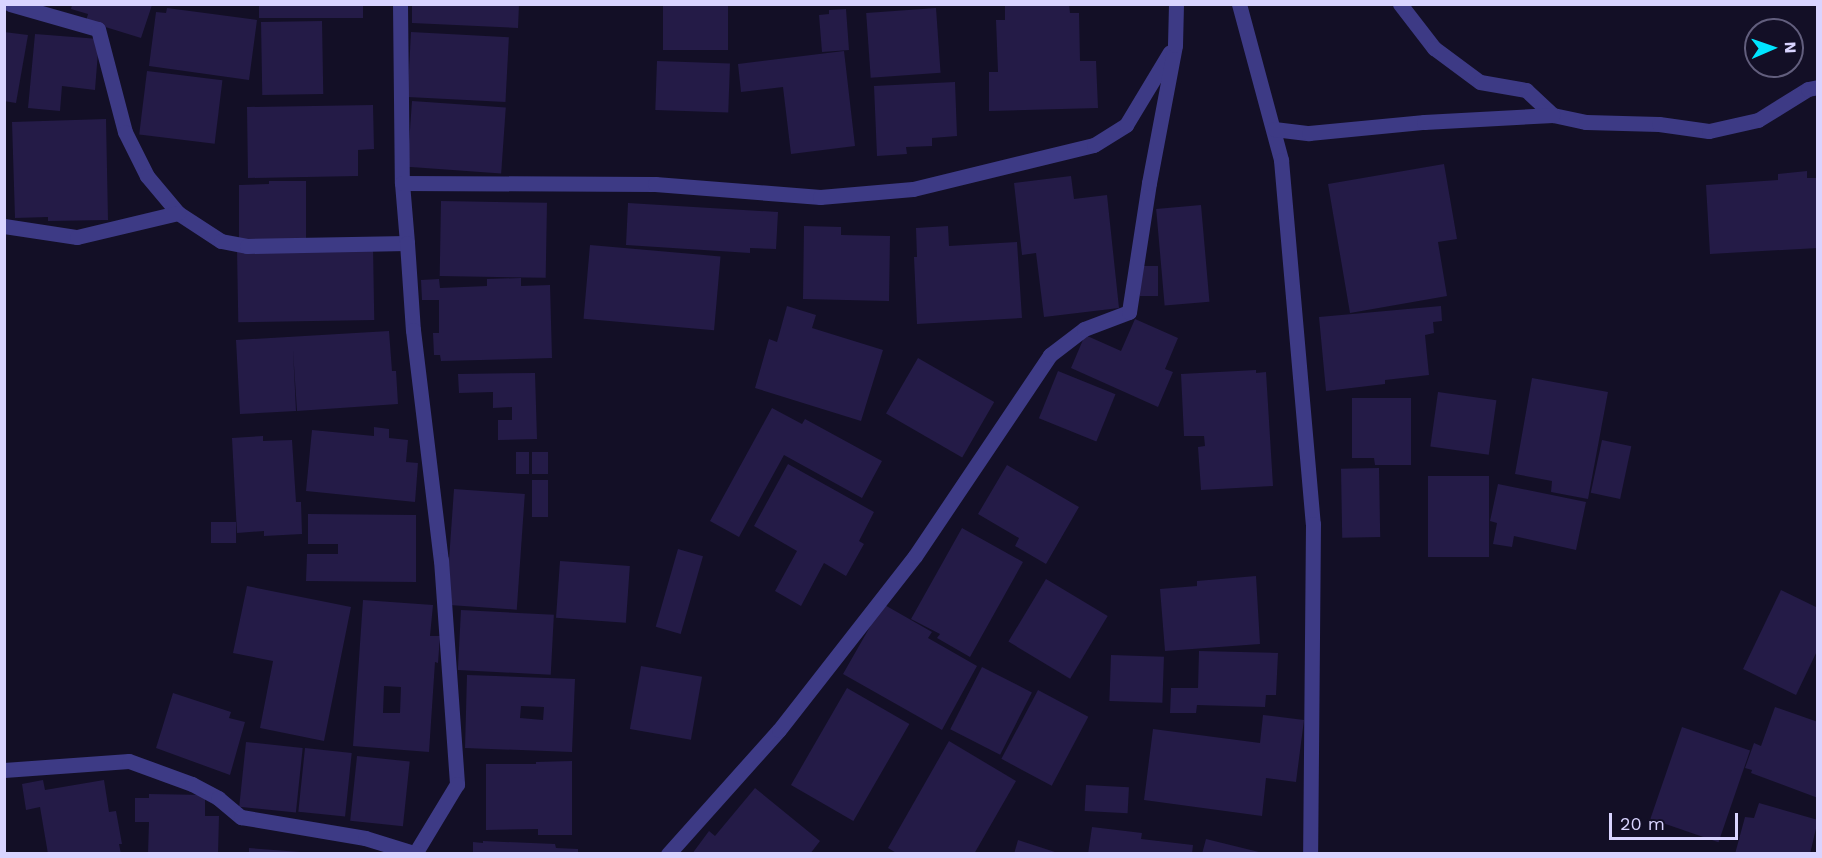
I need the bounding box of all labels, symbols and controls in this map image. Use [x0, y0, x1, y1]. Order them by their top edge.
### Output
north arrow [1744, 18, 1804, 78]
text: N [1781, 41, 1800, 54]
scale bar [1612, 801, 1741, 839]
text: 20 m [1620, 813, 1665, 834]

